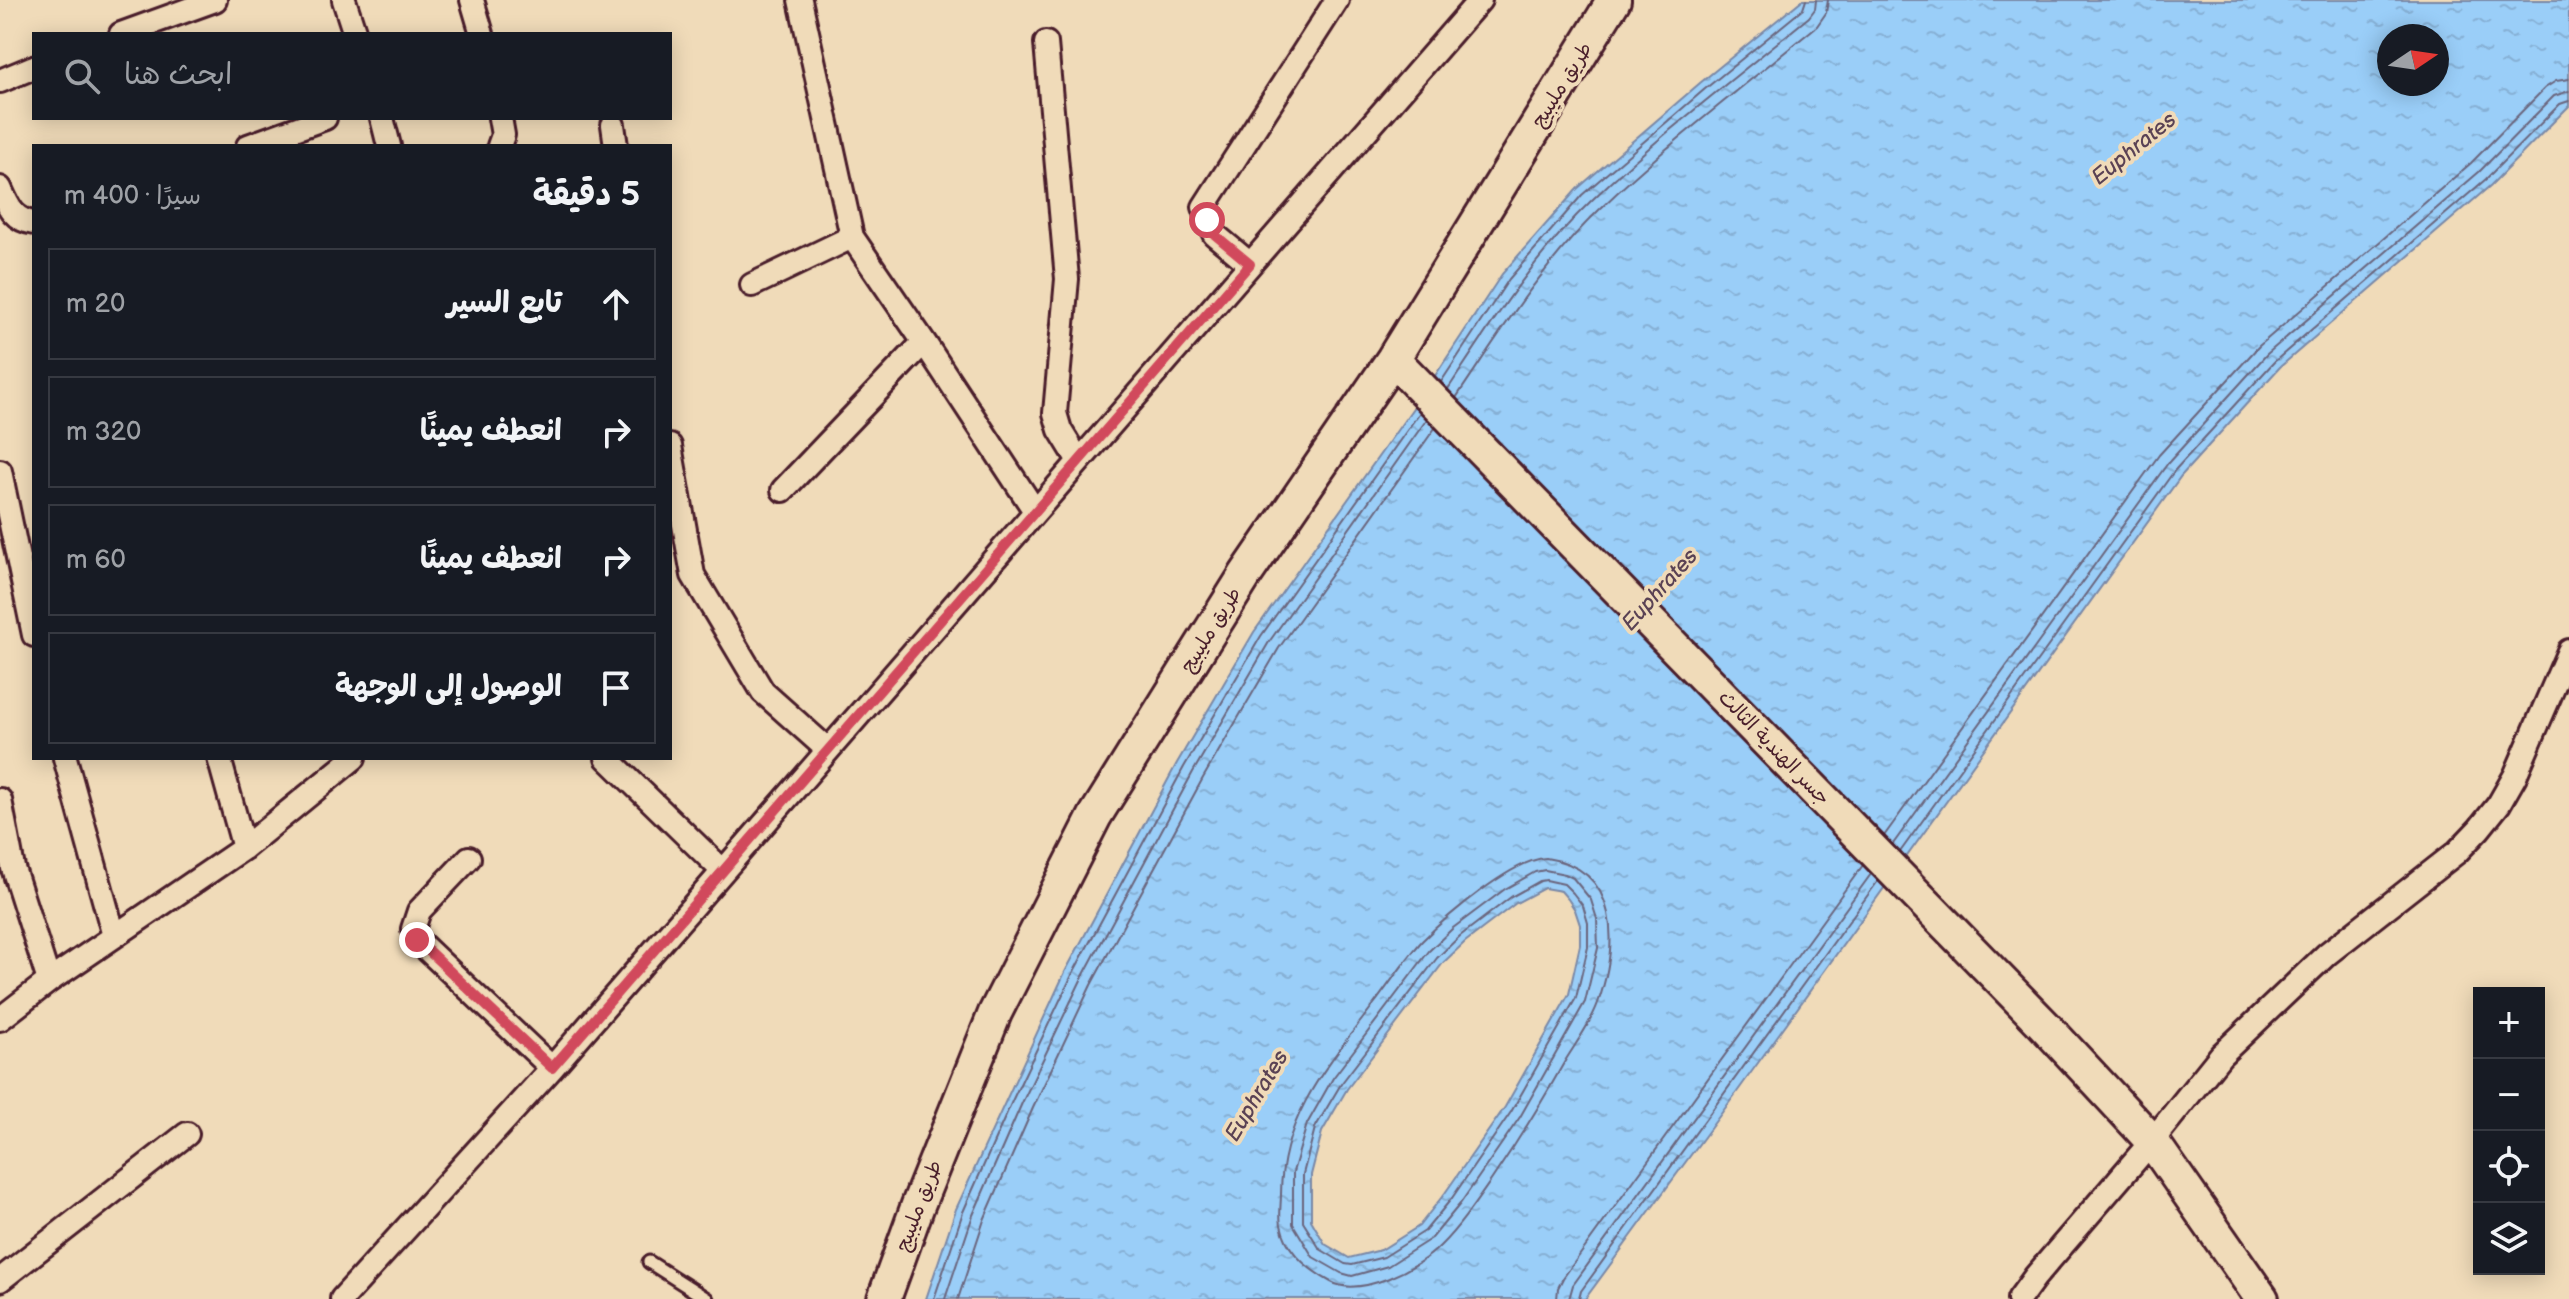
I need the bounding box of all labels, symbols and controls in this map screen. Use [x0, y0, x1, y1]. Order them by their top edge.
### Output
north arrow [2377, 24, 2449, 96]
search box [32, 32, 672, 120]
street label: طريق مليبيج [1526, 38, 1598, 133]
icon: search [60, 54, 104, 98]
text: ابحث هنا [124, 57, 232, 93]
water label: Euphrates [2086, 107, 2182, 191]
text: 5 دقيقة [533, 174, 640, 215]
text: سيرًا · 400 m [64, 181, 201, 212]
route start [1189, 202, 1225, 238]
icon: ahead [594, 282, 638, 326]
text: تابع السير [447, 285, 562, 321]
text: 20 m [66, 289, 125, 320]
icon: right [594, 410, 638, 454]
text: انعطف يمينًا [420, 413, 562, 449]
text: 320 m [66, 417, 141, 448]
icon: right [594, 538, 638, 582]
text: انعطف يمينًا [420, 541, 562, 577]
water label: Euphrates [1616, 543, 1704, 637]
text: 60 m [66, 545, 126, 576]
street label: طريق مليبيج [1175, 583, 1247, 678]
icon: arrive [594, 666, 638, 710]
text: الوصول إلى الوجهة [335, 669, 562, 705]
street label: جسر الهندية الثالث [1713, 686, 1835, 810]
route end [399, 922, 435, 958]
map controls [2473, 987, 2545, 1275]
button: + [2473, 987, 2545, 1059]
water label: Euphrates [1219, 1046, 1295, 1146]
button: − [2473, 1059, 2545, 1131]
button: locate [2473, 1131, 2545, 1203]
street label: طريق مليبيج [891, 1157, 948, 1255]
button: layers [2473, 1203, 2545, 1275]

